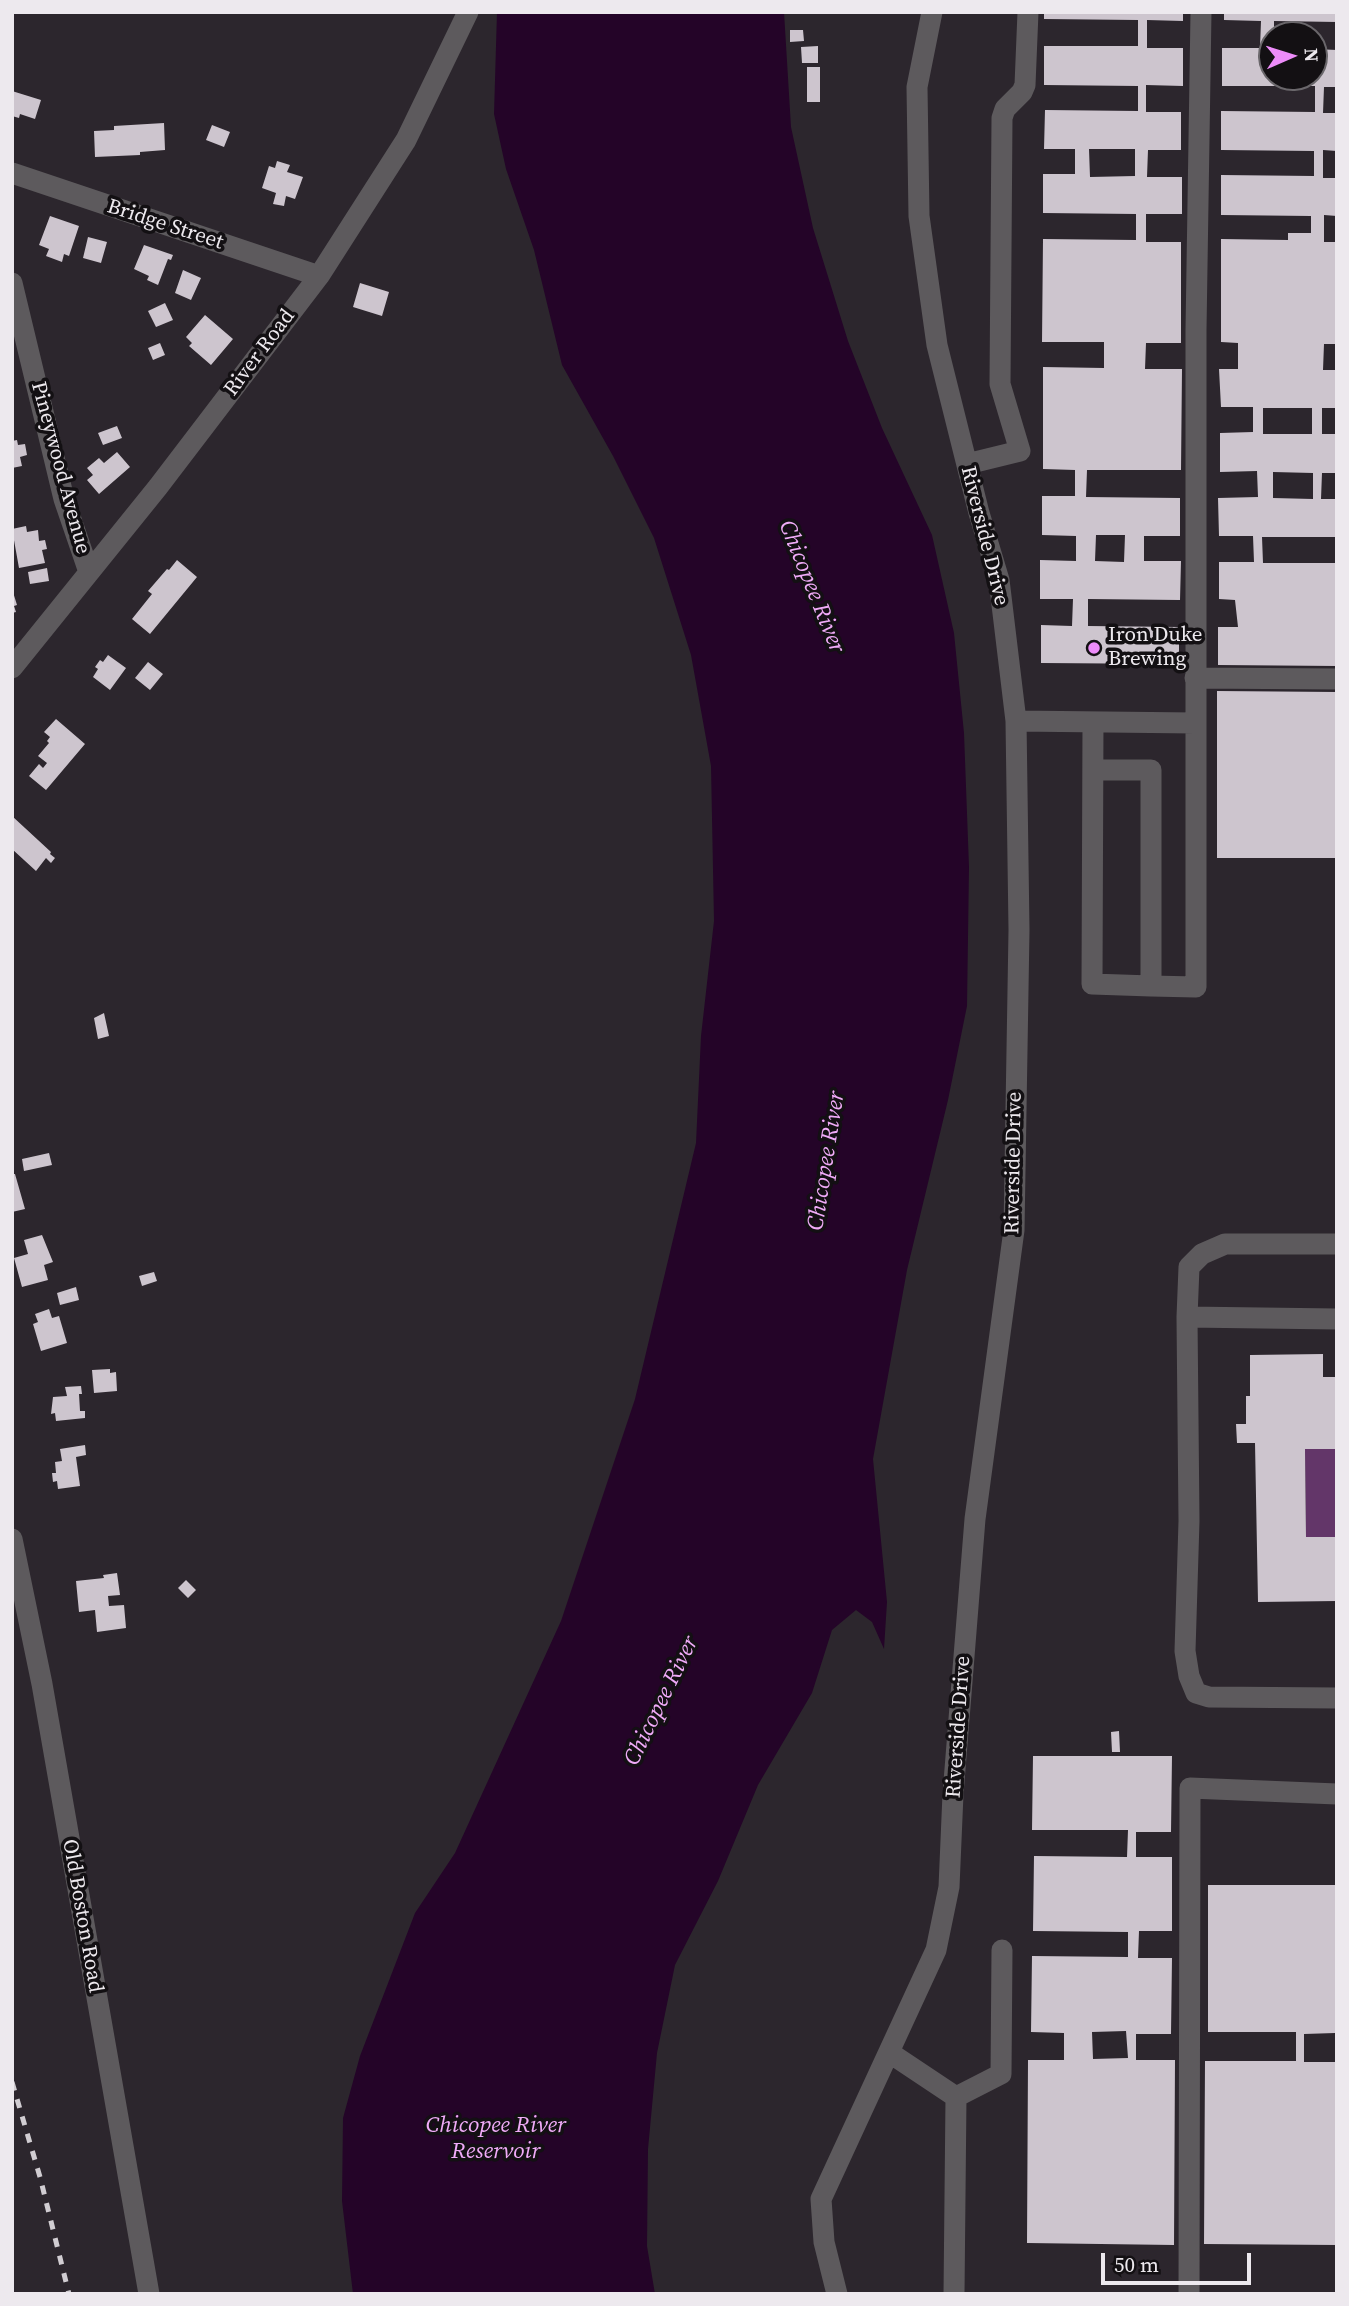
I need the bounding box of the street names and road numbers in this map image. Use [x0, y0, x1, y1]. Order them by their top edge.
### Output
street label: Bridge Street [104, 194, 226, 256]
street label: River Road [219, 305, 301, 401]
street label: Pineywood Avenue [25, 379, 95, 557]
street label: Riverside Drive [955, 464, 1013, 608]
street label: Riverside Drive [1000, 1091, 1028, 1235]
street label: Riverside Drive [941, 1655, 977, 1799]
street label: Old Boston Road [56, 1837, 108, 1995]

